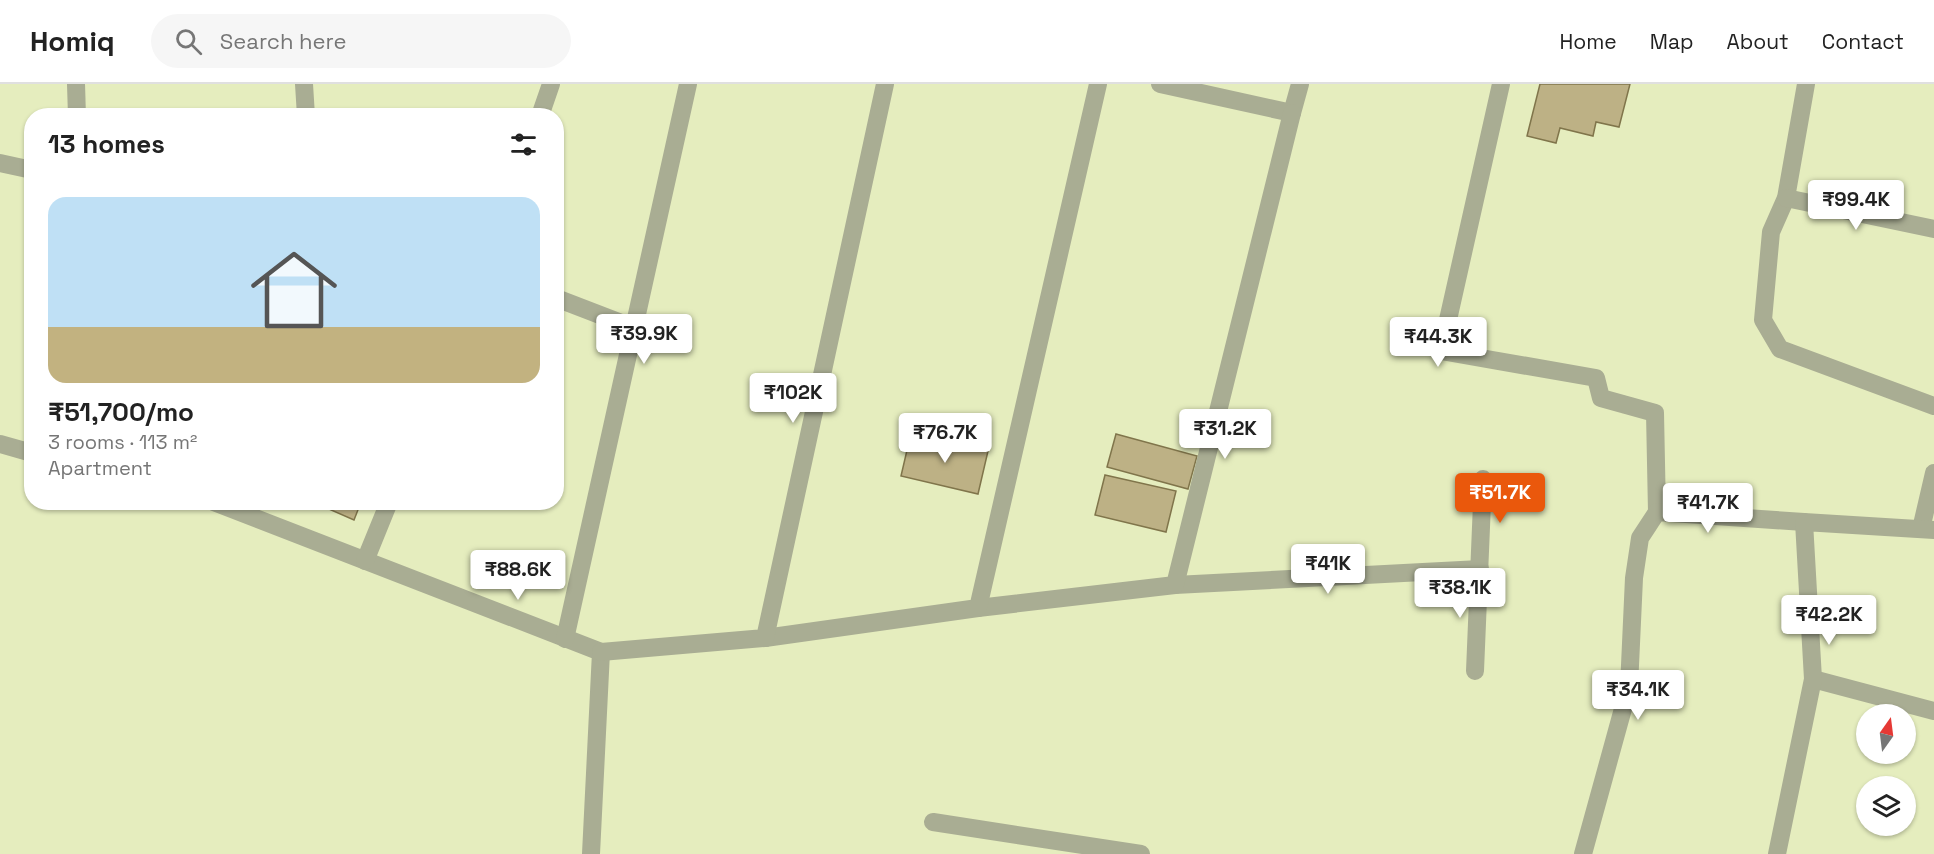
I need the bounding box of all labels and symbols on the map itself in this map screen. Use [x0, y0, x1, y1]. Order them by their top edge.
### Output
pin: ₹99.4K [1807, 180, 1905, 231]
pin: ₹39.9K [595, 314, 693, 365]
pin: ₹44.3K [1389, 317, 1487, 368]
pin: ₹102K [751, 373, 835, 424]
pin: ₹31.2K [1176, 409, 1274, 460]
pin: ₹76.7K [896, 413, 994, 464]
pin: ₹51.7K [1451, 473, 1549, 524]
pin: ₹41.7K [1659, 483, 1757, 534]
pin: ₹41K [1292, 544, 1364, 595]
pin: ₹88.6K [469, 550, 567, 601]
pin: ₹38.1K [1411, 568, 1509, 619]
pin: ₹42.2K [1780, 595, 1878, 646]
pin: ₹34.1K [1589, 670, 1687, 721]
north arrow [1856, 704, 1916, 764]

